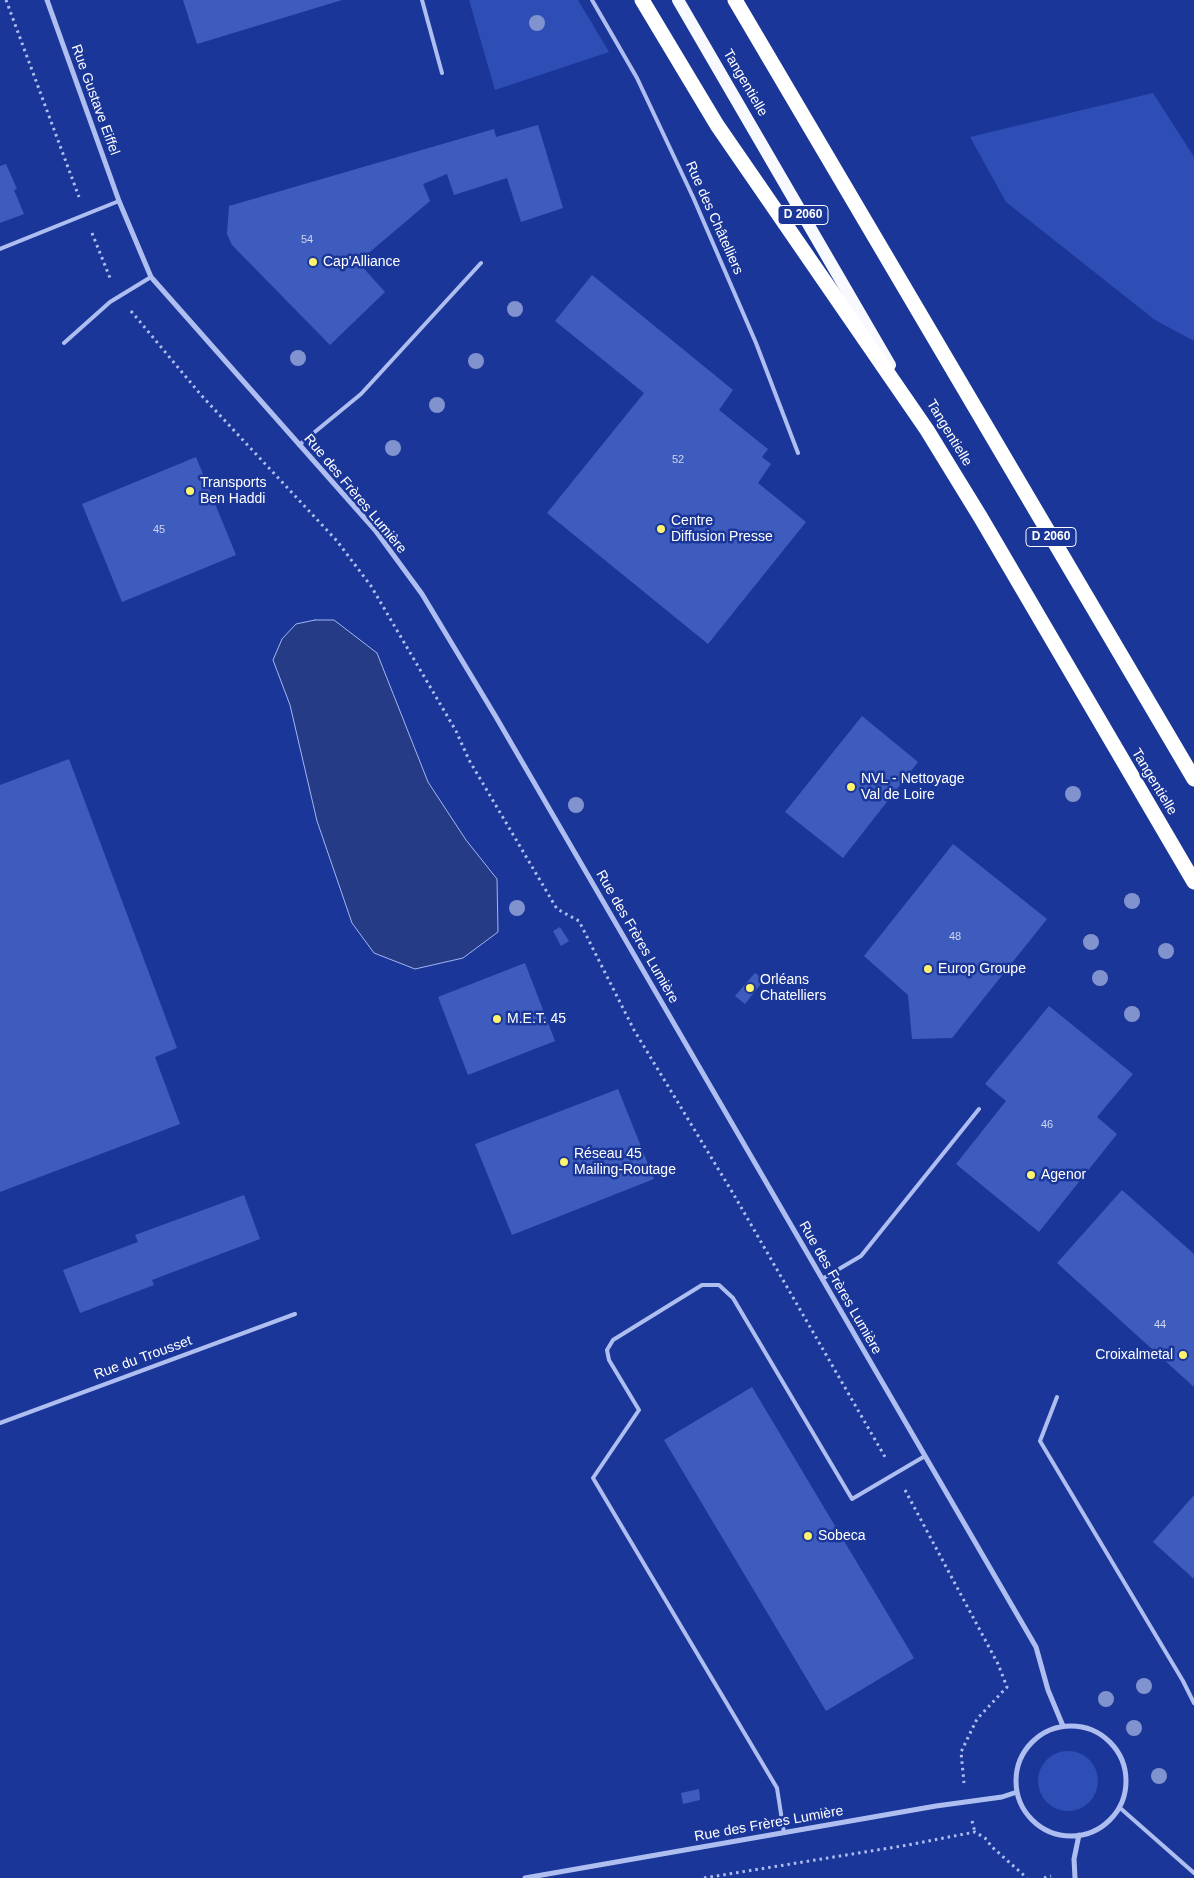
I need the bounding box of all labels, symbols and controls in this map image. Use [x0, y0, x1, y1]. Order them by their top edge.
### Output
street label: Rue Gustave Eiffel [67, 42, 123, 158]
street label: Tangentielle [719, 46, 771, 120]
street label: Rue des Châtelliers [681, 159, 747, 277]
road number: D 2060 [778, 206, 828, 224]
house number: 54 [301, 233, 313, 247]
place label: Cap'Alliance [323, 254, 400, 270]
marker: Cap'Alliance [307, 256, 319, 268]
street label: Tangentielle [923, 397, 975, 469]
street label: Rue des Frères Lumière [300, 431, 410, 557]
house number: 52 [672, 453, 684, 467]
place label: Transports Ben Haddi [200, 475, 266, 508]
marker: Transports Ben Haddi [184, 485, 196, 497]
place label: Centre Diffusion Presse [671, 513, 773, 546]
house number: 45 [153, 523, 165, 537]
marker: Centre Diffusion Presse [655, 523, 667, 535]
road number: D 2060 [1026, 528, 1076, 546]
street label: Tangentielle [1128, 746, 1180, 818]
place label: NVL - Nettoyage Val de Loire [861, 771, 964, 804]
marker: NVL - Nettoyage Val de Loire [845, 781, 857, 793]
street label: Rue des Frères Lumière [592, 867, 682, 1007]
house number: 48 [949, 930, 961, 944]
place label: Europ Groupe [938, 961, 1026, 977]
marker: Europ Groupe [922, 963, 934, 975]
place label: Orléans Chatelliers [760, 972, 826, 1004]
marker: Orléans Chatelliers [744, 982, 756, 994]
place label: M.E.T. 45 [507, 1011, 566, 1027]
marker: M.E.T. 45 [491, 1013, 503, 1025]
house number: 46 [1041, 1118, 1053, 1132]
place label: Réseau 45 Mailing-Routage [574, 1146, 676, 1178]
marker: Réseau 45 Mailing-Routage [558, 1156, 570, 1168]
place label: Agenor [1041, 1167, 1086, 1183]
marker: Agenor [1025, 1169, 1037, 1181]
street label: Rue des Frères Lumière [795, 1218, 885, 1358]
house number: 44 [1154, 1318, 1166, 1332]
street label: Rue du Trousset [92, 1332, 194, 1384]
place label: Croixalmetal [1095, 1347, 1173, 1363]
marker: Croixalmetal [1177, 1349, 1189, 1361]
place label: Sobeca [818, 1528, 865, 1544]
marker: Sobeca [802, 1530, 814, 1542]
street label: Rue des Frères Lumière [693, 1803, 845, 1845]

